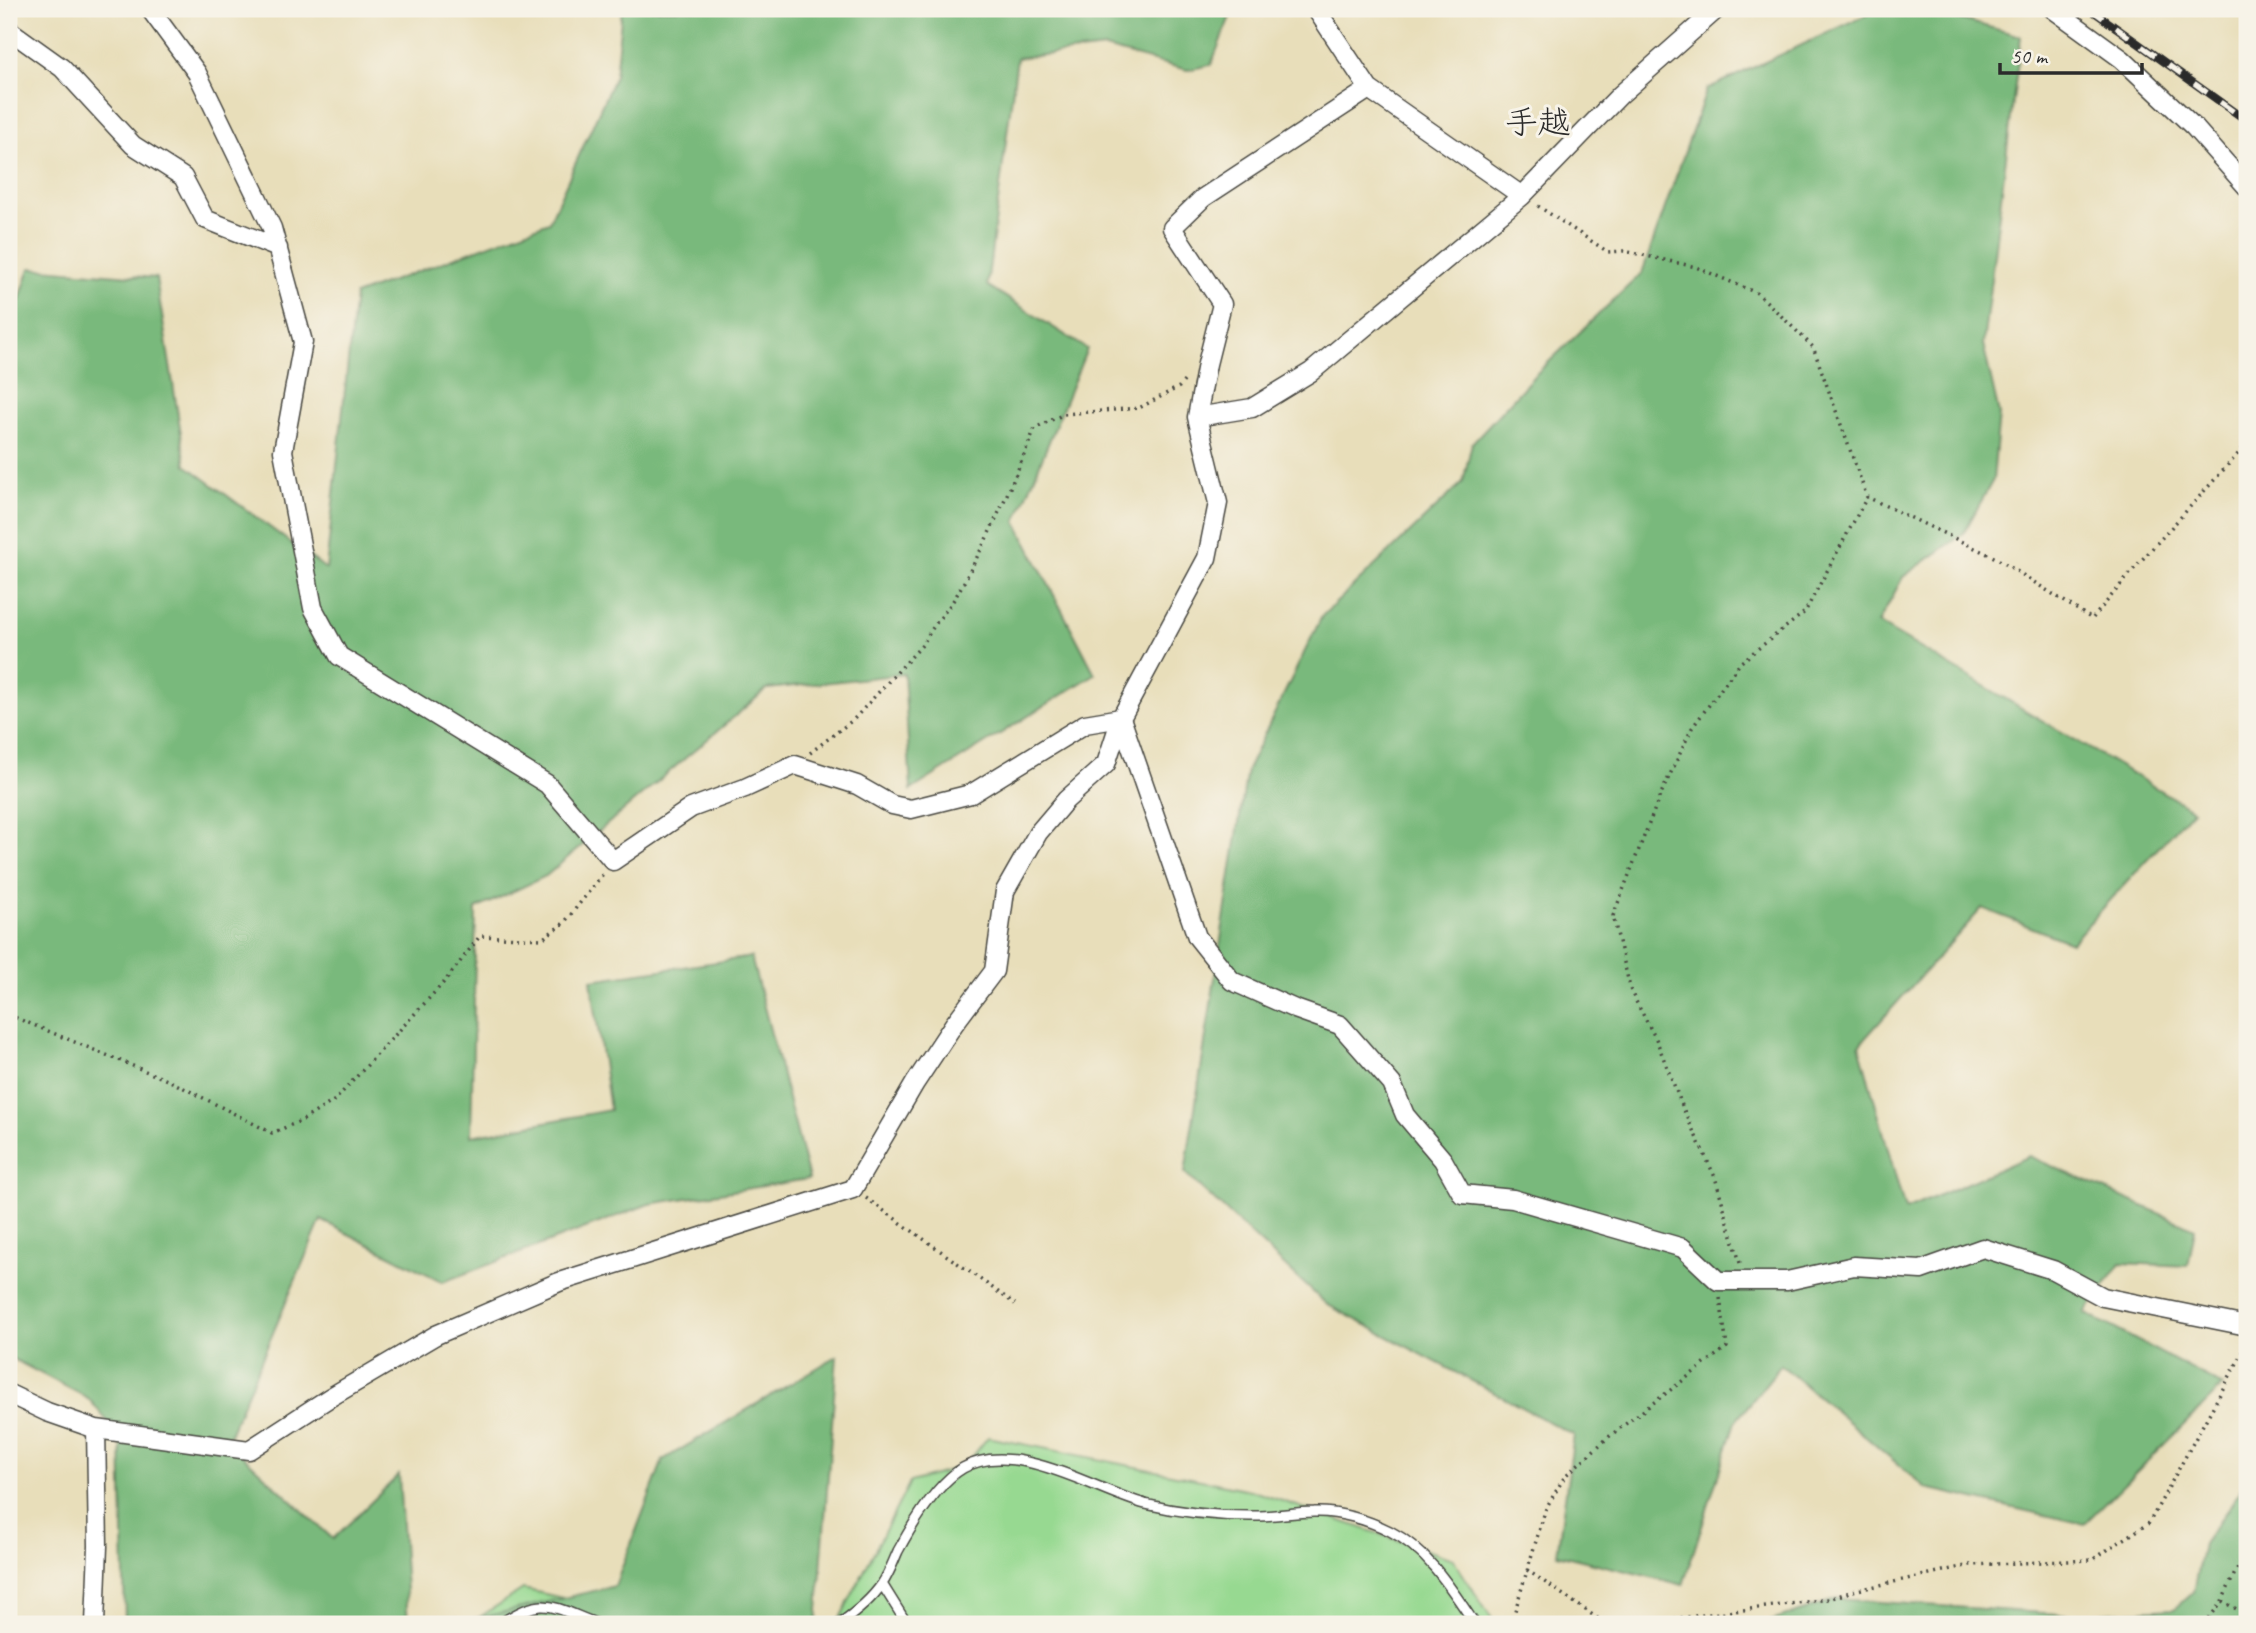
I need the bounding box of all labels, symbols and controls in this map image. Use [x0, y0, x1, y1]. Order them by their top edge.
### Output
scale bar [2000, 32, 2142, 76]
text: 50 m [2011, 43, 2049, 69]
district label: 手越 [1505, 101, 1571, 143]

